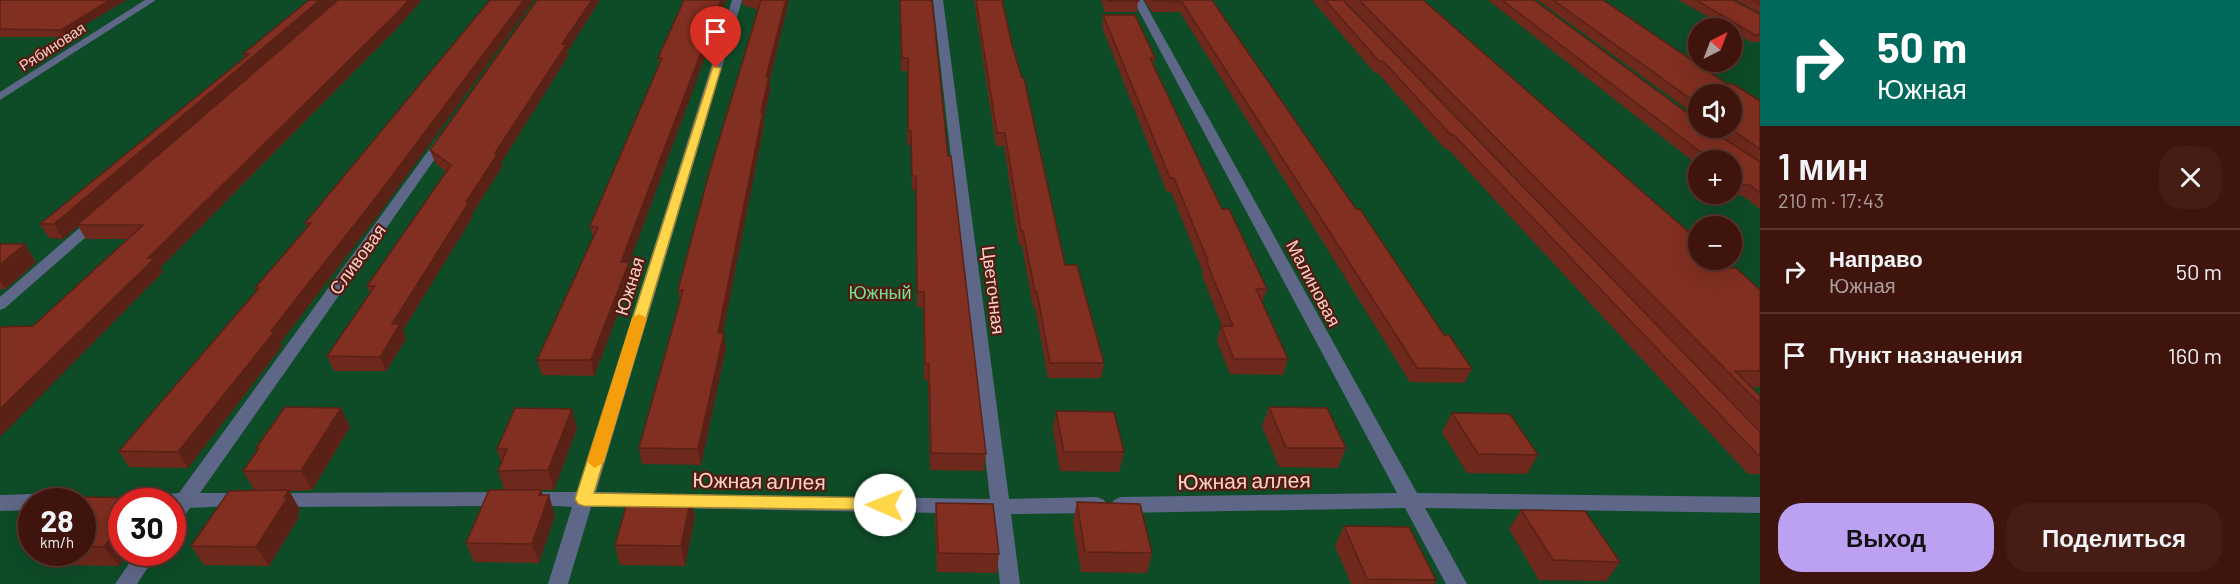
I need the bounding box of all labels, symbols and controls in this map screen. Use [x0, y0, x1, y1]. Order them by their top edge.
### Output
pin [690, 6, 741, 68]
icon: arrive [699, 15, 732, 48]
street label: Рябиновая [15, 18, 89, 74]
north arrow [1688, 18, 1742, 72]
map controls [1688, 18, 1742, 270]
text: 50 m [1877, 21, 1967, 71]
icon: right [1778, 24, 1856, 102]
text: Южная [1877, 72, 1967, 104]
button: sound [1688, 84, 1742, 138]
text: 1 мин [1778, 144, 1868, 187]
button: close [2159, 146, 2222, 209]
button: + [1688, 150, 1742, 204]
text: 210 m · 17:43 [1778, 188, 1884, 212]
button: − [1688, 216, 1742, 270]
street label: Сливовая [324, 219, 390, 299]
street label: Малиновая [1282, 236, 1346, 330]
street label: Цветочная [978, 245, 1010, 335]
text: Направо [1829, 245, 1923, 271]
street label: Южная [610, 254, 648, 318]
icon: right [1778, 255, 1811, 288]
text: 50 m [2176, 258, 2222, 284]
text: Южная [1829, 273, 1896, 297]
park label: Южный [848, 281, 912, 303]
icon: arrive [1778, 339, 1811, 372]
text: Пункт назначения [1829, 341, 2023, 367]
text: 160 m [2168, 342, 2222, 368]
street label: Южная аллея [692, 466, 826, 494]
street label: Южная аллея [1177, 466, 1311, 494]
position arrow [853, 473, 917, 537]
speed limit sign: 30 [108, 488, 186, 566]
text: 28 [40, 502, 74, 538]
button: Выход [1778, 503, 1994, 572]
button: Поделиться [2006, 503, 2222, 572]
text: km/h [40, 533, 74, 551]

